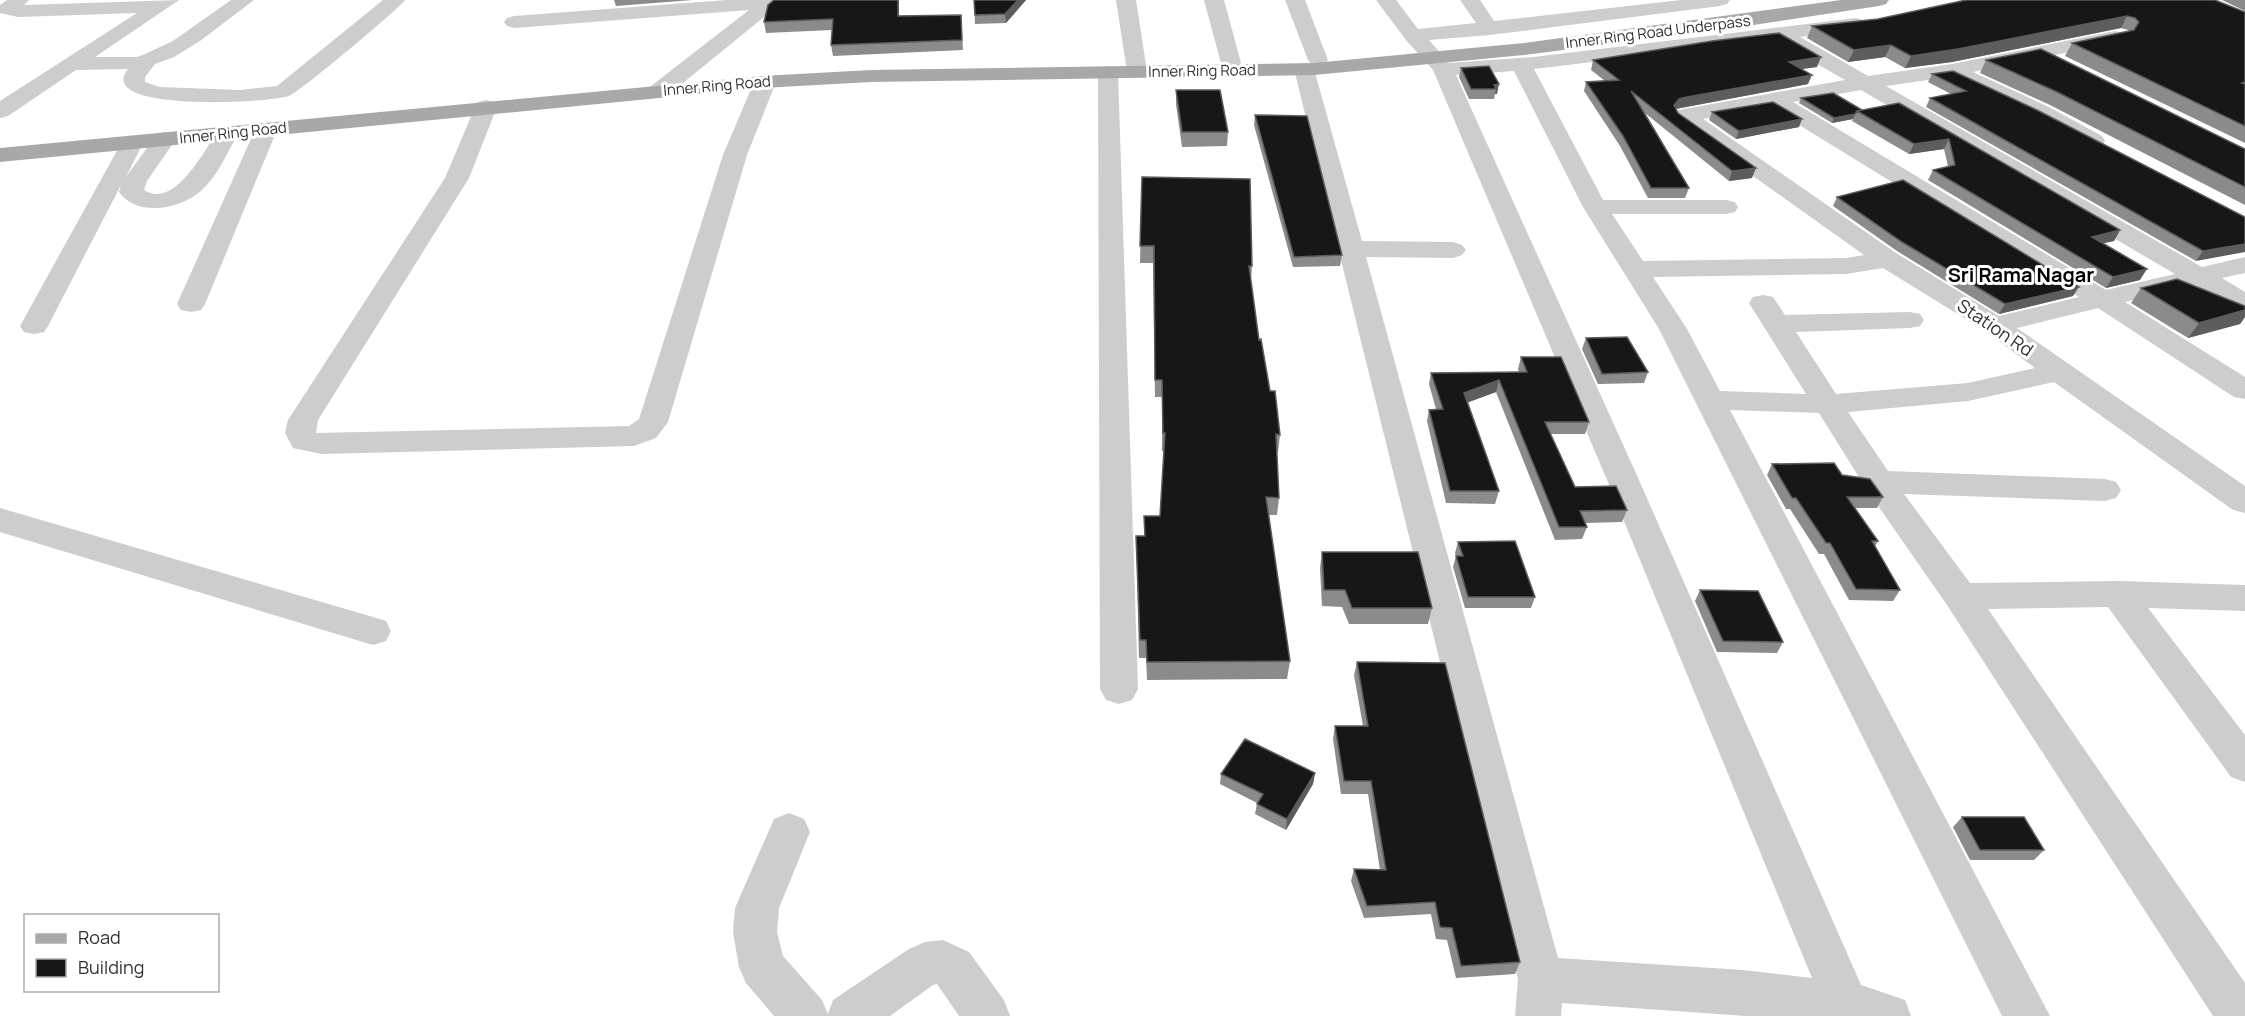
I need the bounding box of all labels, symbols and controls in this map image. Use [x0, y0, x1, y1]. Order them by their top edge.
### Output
street label: Inner Ring Road Underpass [1564, 10, 1752, 53]
street label: Inner Ring Road [1148, 59, 1256, 82]
street label: Inner Ring Road [662, 70, 772, 101]
street label: Inner Ring Road [178, 116, 288, 149]
district label: Sri Rama Nagar [1948, 261, 2094, 288]
street label: Station Rd [1953, 293, 2038, 361]
legend [24, 914, 219, 992]
text: Road [78, 925, 121, 949]
text: Building [78, 955, 144, 979]

